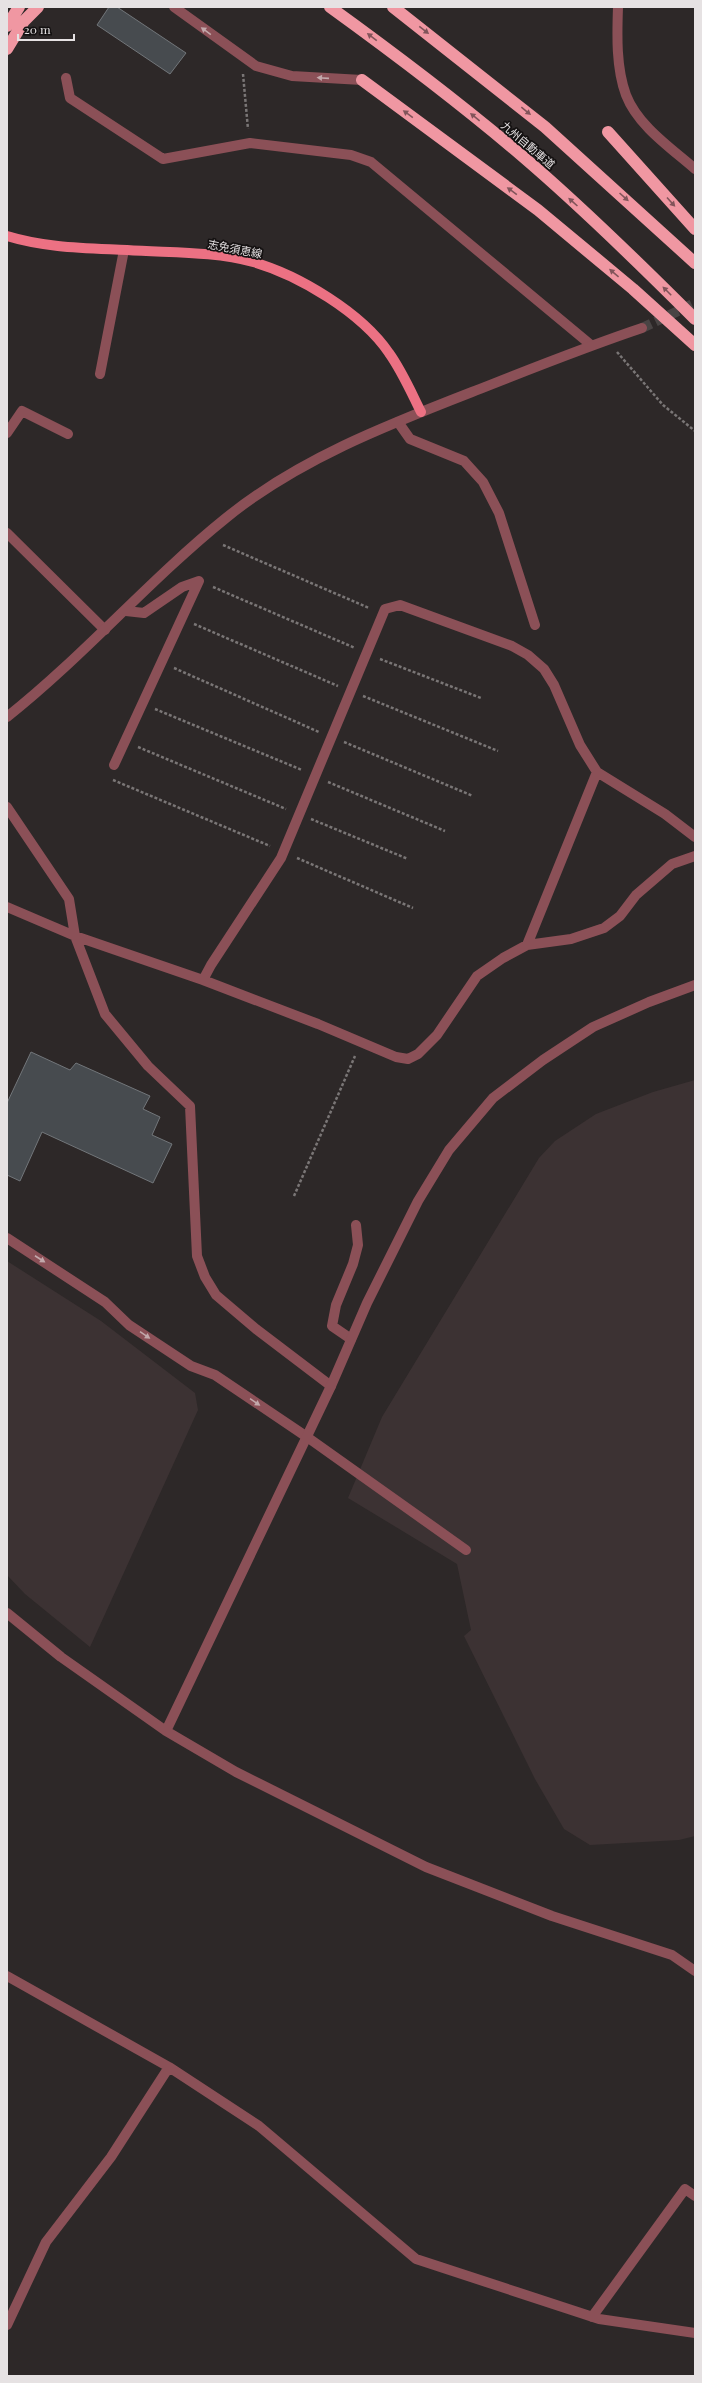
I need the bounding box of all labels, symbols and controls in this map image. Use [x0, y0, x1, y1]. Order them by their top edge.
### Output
scale bar [18, 16, 74, 42]
text: 20 m [24, 21, 51, 37]
one-way arrow [200, 26, 211, 35]
one-way arrow [419, 26, 430, 35]
one-way arrow [367, 34, 377, 42]
one-way arrow [317, 74, 329, 81]
one-way arrow [521, 107, 532, 116]
one-way arrow [402, 110, 413, 118]
one-way arrow [469, 113, 480, 122]
street label: 九州自動車道 [498, 118, 558, 172]
one-way arrow [507, 187, 518, 195]
one-way arrow [619, 192, 629, 202]
one-way arrow [568, 197, 579, 206]
one-way arrow [666, 198, 675, 207]
street label: 志免須恵線 [207, 236, 264, 261]
one-way arrow [608, 268, 619, 277]
one-way arrow [662, 286, 672, 296]
one-way arrow [34, 1255, 45, 1263]
one-way arrow [140, 1331, 150, 1339]
one-way arrow [249, 1399, 261, 1406]

